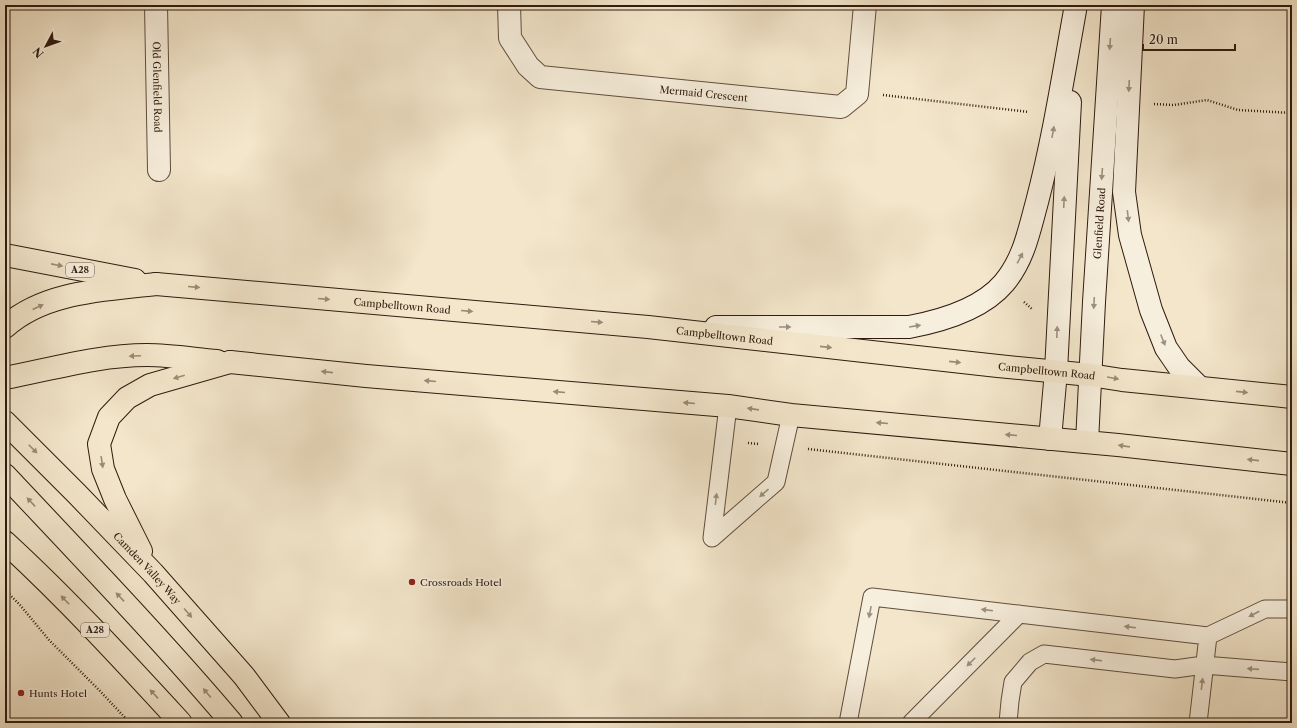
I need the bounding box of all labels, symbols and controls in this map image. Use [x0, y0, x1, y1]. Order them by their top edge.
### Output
north arrow [26, 26, 66, 66]
scale bar [1143, 26, 1235, 52]
text: 20 m [1149, 32, 1178, 47]
one-way arrow [1107, 38, 1114, 50]
street label: Old Glenfield Road [150, 41, 164, 133]
text: N [30, 44, 47, 61]
one-way arrow [1125, 80, 1132, 92]
street label: Mermaid Crescent [659, 83, 749, 105]
one-way arrow [1050, 126, 1056, 138]
one-way arrow [1099, 168, 1105, 181]
street label: Glenfield Road [1091, 187, 1108, 259]
one-way arrow [1061, 196, 1068, 208]
one-way arrow [1124, 210, 1131, 222]
one-way arrow [1017, 252, 1023, 263]
one-way arrow [51, 263, 63, 269]
road number: A28 [66, 263, 94, 277]
one-way arrow [188, 284, 200, 291]
one-way arrow [318, 295, 330, 302]
street label: Campbelltown Road [353, 295, 451, 317]
one-way arrow [1091, 297, 1097, 310]
one-way arrow [32, 304, 44, 310]
one-way arrow [461, 308, 473, 314]
one-way arrow [591, 319, 603, 326]
one-way arrow [909, 323, 921, 329]
street label: Campbelltown Road [675, 324, 774, 348]
one-way arrow [779, 324, 792, 330]
one-way arrow [1054, 325, 1060, 338]
one-way arrow [1161, 335, 1167, 347]
one-way arrow [820, 344, 832, 350]
one-way arrow [129, 352, 141, 359]
one-way arrow [949, 358, 962, 365]
street label: Campbelltown Road [998, 360, 1096, 383]
one-way arrow [321, 369, 333, 375]
one-way arrow [173, 374, 185, 380]
one-way arrow [1106, 376, 1119, 382]
one-way arrow [424, 378, 436, 385]
one-way arrow [553, 389, 565, 395]
one-way arrow [1236, 389, 1248, 395]
one-way arrow [683, 399, 695, 406]
one-way arrow [747, 406, 759, 412]
one-way arrow [876, 420, 888, 427]
one-way arrow [1005, 432, 1017, 439]
one-way arrow [1118, 443, 1130, 449]
one-way arrow [28, 445, 38, 454]
one-way arrow [99, 456, 105, 468]
one-way arrow [1247, 456, 1259, 463]
one-way arrow [758, 488, 769, 497]
one-way arrow [713, 493, 720, 505]
one-way arrow [26, 497, 36, 507]
street label: Camden Valley Way [110, 530, 184, 608]
place label: Crossroads Hotel [420, 576, 502, 589]
marker: Crossroads Hotel [407, 577, 417, 587]
one-way arrow [115, 592, 125, 602]
one-way arrow [60, 595, 70, 605]
one-way arrow [866, 605, 872, 618]
one-way arrow [981, 607, 993, 614]
one-way arrow [183, 608, 192, 618]
one-way arrow [1249, 611, 1260, 617]
road number: A28 [81, 623, 109, 637]
one-way arrow [1124, 624, 1136, 630]
one-way arrow [966, 657, 976, 667]
one-way arrow [1090, 657, 1102, 663]
one-way arrow [1247, 666, 1259, 673]
one-way arrow [1199, 678, 1205, 690]
place label: Hunts Hotel [29, 687, 87, 700]
marker: Hunts Hotel [16, 688, 26, 698]
one-way arrow [203, 688, 212, 699]
one-way arrow [149, 689, 159, 699]

